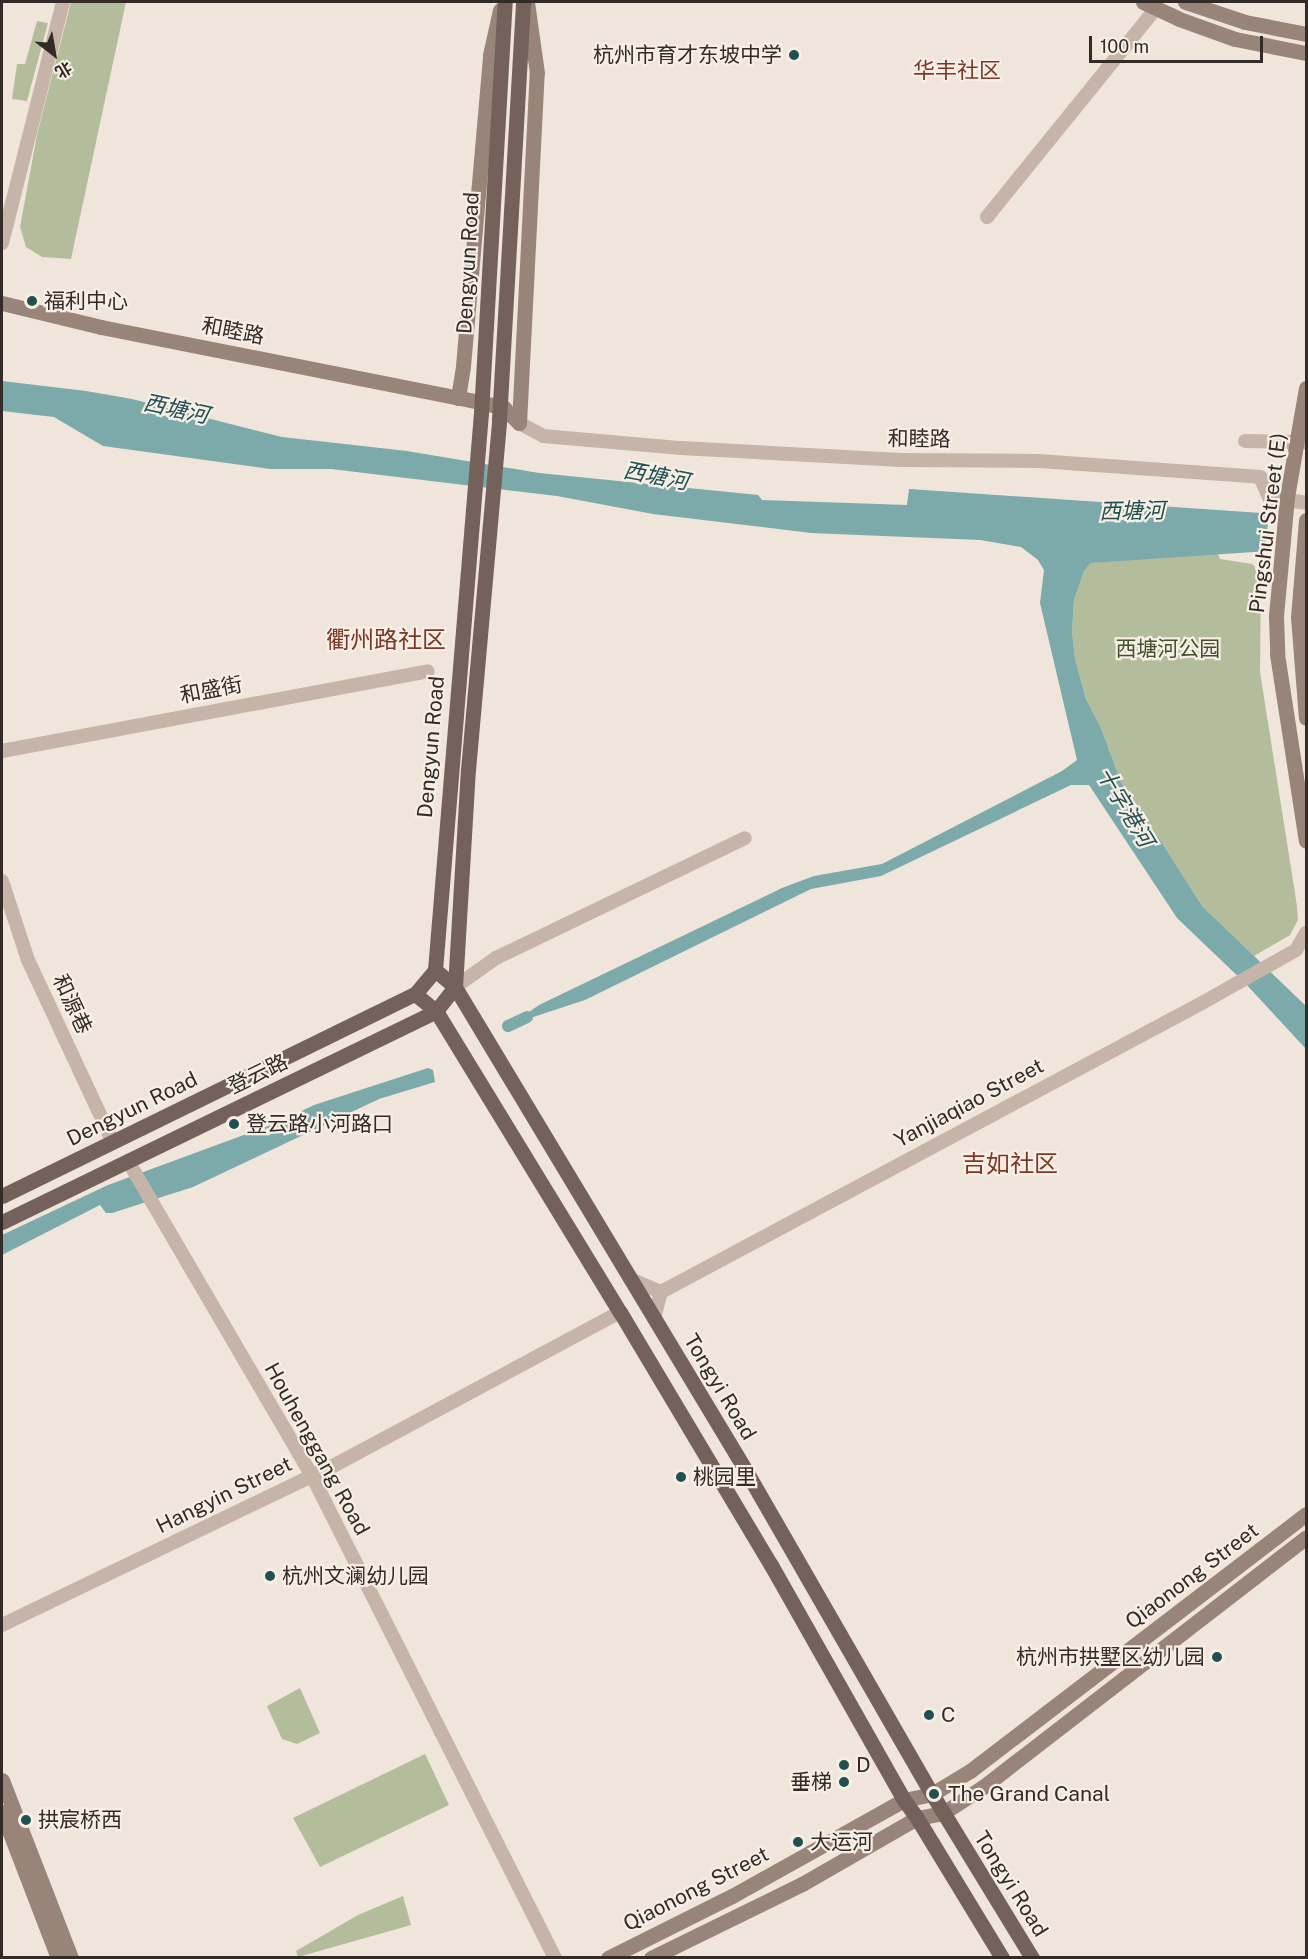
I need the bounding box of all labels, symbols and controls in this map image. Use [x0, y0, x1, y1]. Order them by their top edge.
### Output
north arrow [24, 24, 84, 84]
scale bar [1092, 24, 1266, 62]
text: 100 m [1100, 36, 1149, 57]
place label: 杭州市育才东坡中学 [593, 42, 782, 68]
marker: 杭州市育才东坡中学 [787, 48, 801, 62]
text: 北 [52, 58, 75, 82]
district label: 华丰社区 [913, 58, 1001, 84]
street label: Dengyun Road [452, 191, 484, 335]
place label: 福利中心 [44, 288, 128, 314]
marker: 福利中心 [25, 294, 39, 308]
street label: 和睦路 [200, 313, 266, 349]
water label: 西塘河 [141, 389, 211, 429]
street label: 和睦路 [887, 426, 951, 452]
street label: Pingshui Street (E) [1244, 432, 1292, 614]
water label: 西塘河 [621, 457, 691, 495]
water label: 西塘河 [1099, 497, 1165, 525]
district label: 衢州路社区 [326, 626, 446, 654]
park label: 西塘河公园 [1116, 636, 1220, 662]
street label: 和盛街 [178, 672, 244, 708]
street label: Dengyun Road [412, 675, 450, 819]
water label: 十字港河 [1091, 762, 1159, 852]
street label: 和源巷 [47, 970, 97, 1038]
street label: 登云路 [224, 1049, 292, 1099]
street label: Yanjiaqiao Street [890, 1053, 1048, 1153]
street label: Dengyun Road [63, 1067, 201, 1151]
place label: 登云路小河路口 [246, 1111, 393, 1137]
marker: 登云路小河路口 [227, 1117, 241, 1131]
district label: 吉如社区 [962, 1150, 1058, 1178]
street label: Tongyi Road [678, 1329, 762, 1445]
street label: Houhenggang Road [259, 1358, 375, 1540]
street label: Hangyin Street [152, 1451, 296, 1539]
place label: 桃园里 [693, 1464, 756, 1490]
marker: 桃园里 [674, 1470, 688, 1484]
street label: Qiaonong Street [1121, 1518, 1263, 1634]
place label: 杭州文澜幼儿园 [282, 1563, 429, 1589]
marker: 杭州文澜幼儿园 [263, 1569, 277, 1583]
place label: 杭州市拱墅区幼儿园 [1016, 1644, 1205, 1670]
marker: 杭州市拱墅区幼儿园 [1210, 1650, 1224, 1664]
place label: C [941, 1702, 955, 1728]
marker: C [922, 1708, 936, 1722]
place label: D [856, 1752, 871, 1778]
marker: D [837, 1758, 851, 1772]
place label: 垂梯 [790, 1769, 832, 1795]
marker: 垂梯 [837, 1775, 851, 1789]
place label: The Grand Canal [948, 1781, 1110, 1807]
marker: The Grand Canal [925, 1785, 943, 1803]
place label: 拱宸桥西 [38, 1807, 122, 1833]
marker: 拱宸桥西 [19, 1813, 33, 1827]
street label: Tongyi Road [969, 1827, 1053, 1941]
place label: 大运河 [810, 1829, 873, 1855]
marker: 大运河 [791, 1835, 805, 1849]
street label: Qiaonong Street [619, 1841, 773, 1937]

